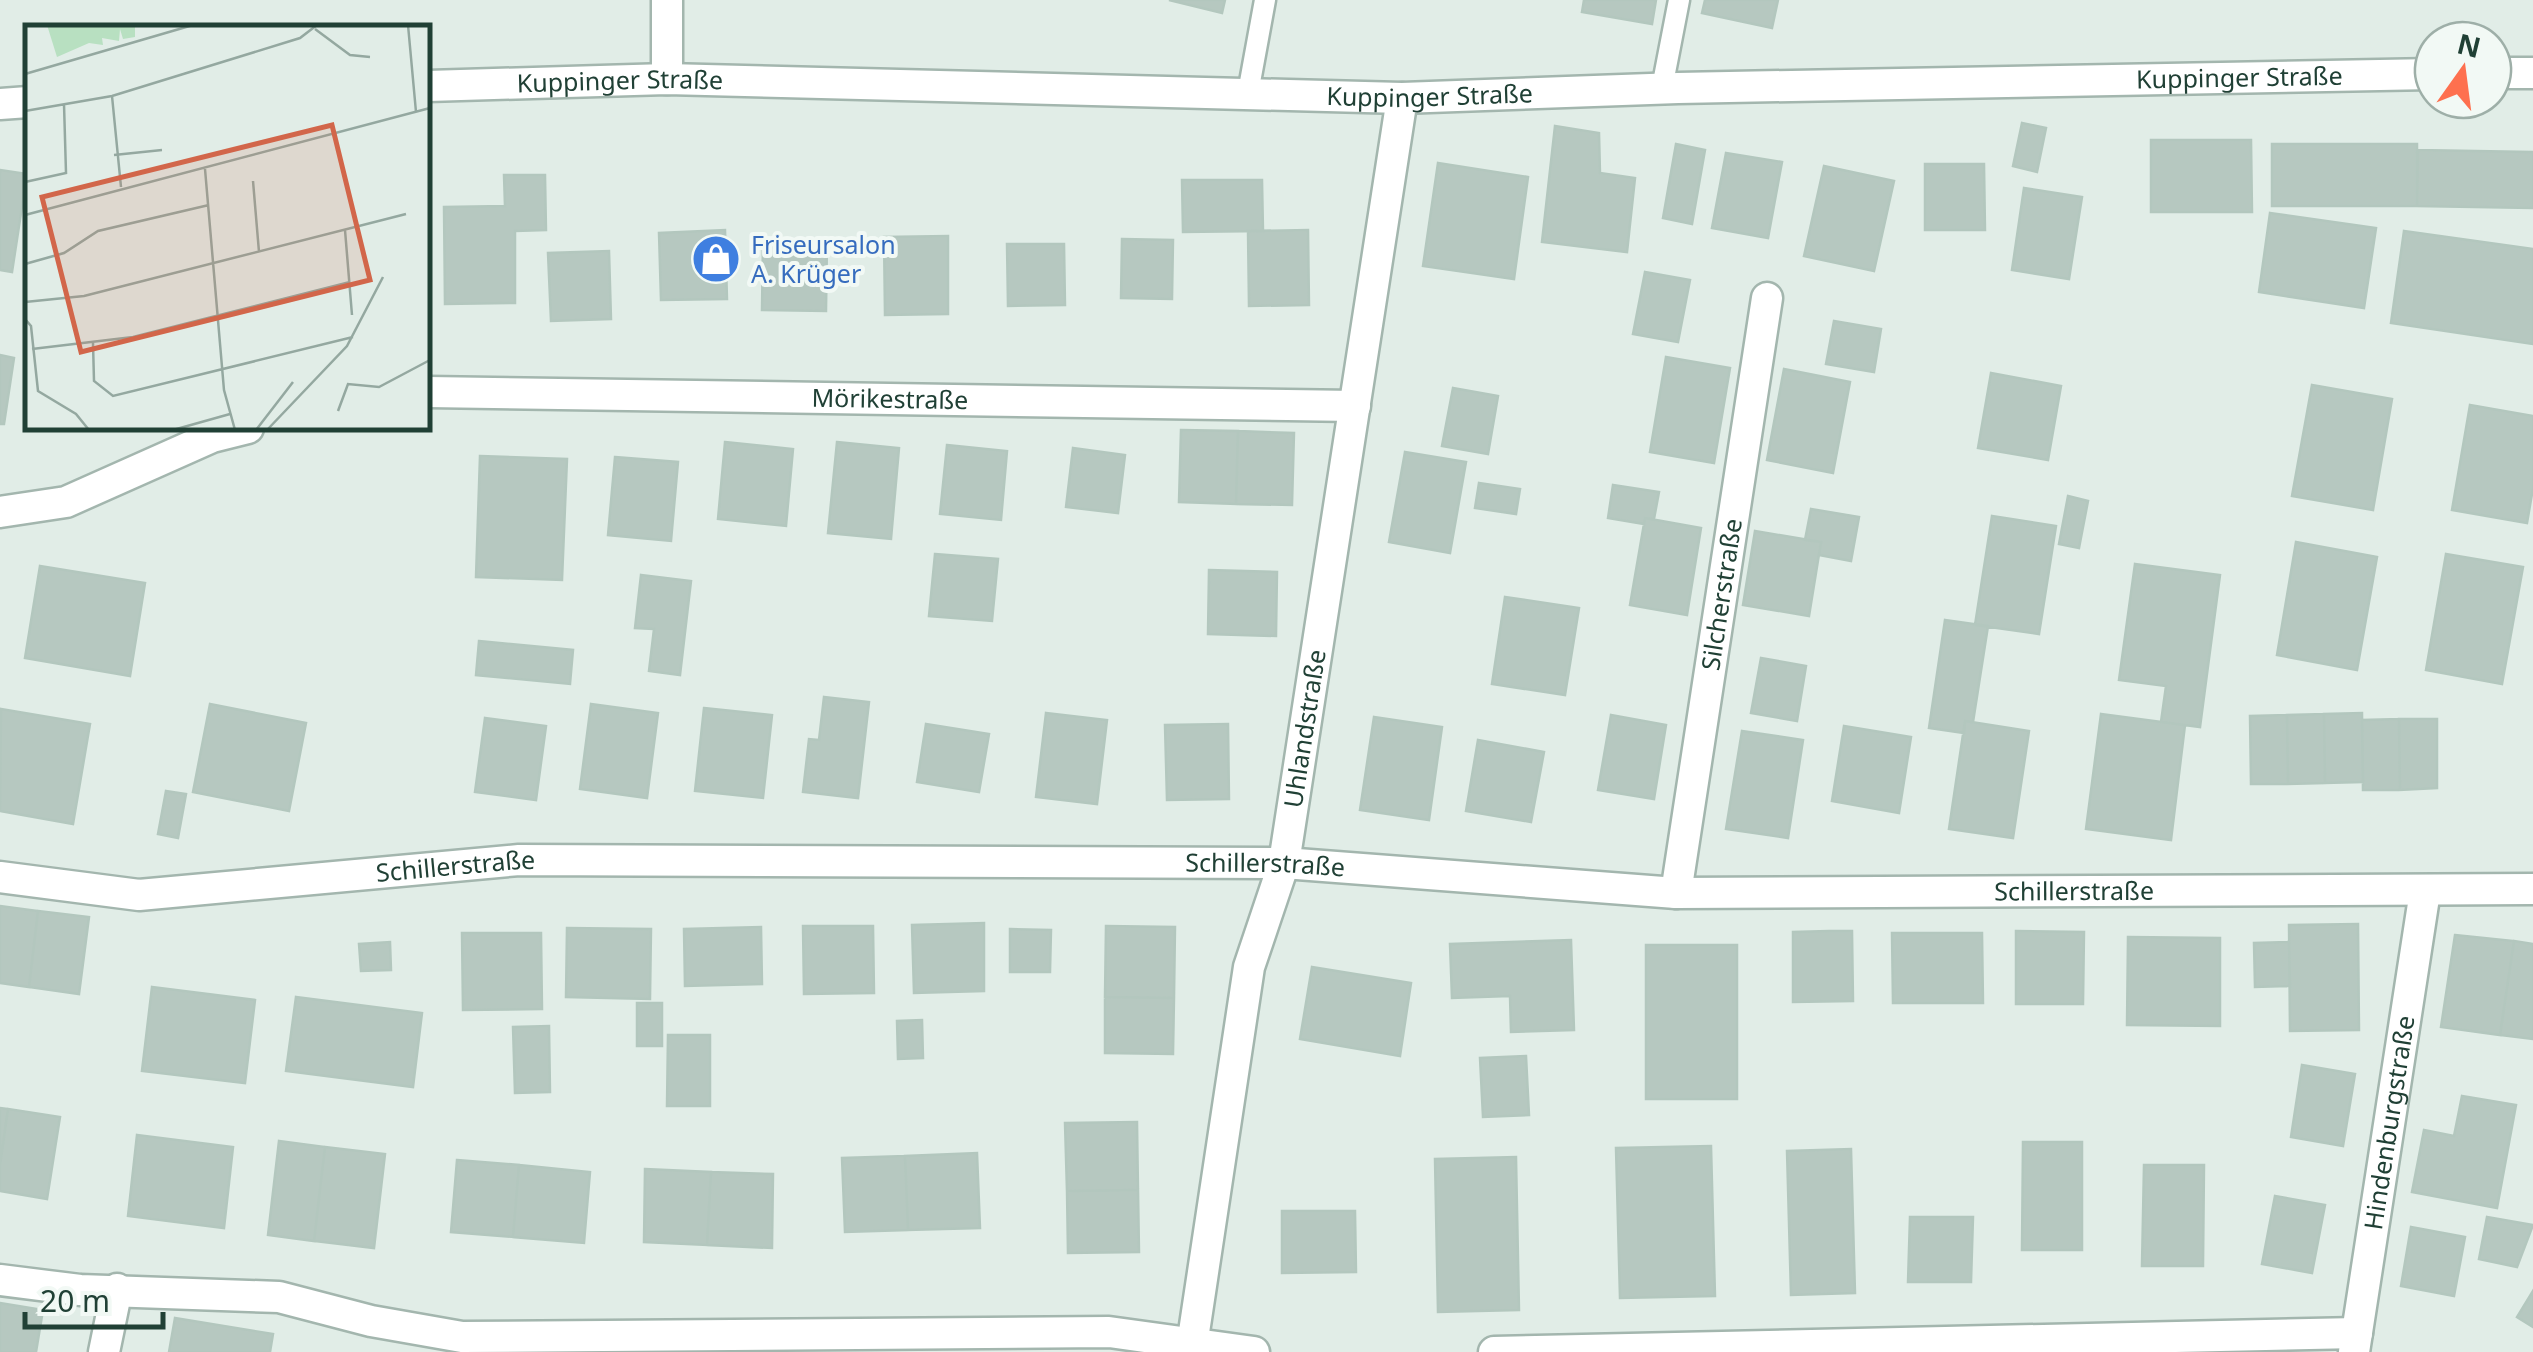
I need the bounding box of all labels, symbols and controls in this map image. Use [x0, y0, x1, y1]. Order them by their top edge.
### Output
north arrow [2413, 20, 2513, 120]
text: N [2454, 24, 2485, 66]
inset map [25, 25, 430, 430]
street label: Kuppinger Straße [2136, 58, 2343, 96]
street label: Kuppinger Straße [516, 61, 724, 99]
street label: Kuppinger Straße [1326, 75, 1533, 114]
place label: Friseursalon A. Krüger [751, 227, 896, 290]
shop icon: Friseursalon A. Krüger [690, 233, 742, 285]
street label: Mörikestraße [811, 380, 969, 416]
street label: Silcherstraße [1692, 516, 1749, 673]
street label: Uhlandstraße [1275, 647, 1333, 810]
street label: Schillerstraße [374, 842, 535, 889]
street label: Schillerstraße [1185, 845, 1346, 884]
street label: Schillerstraße [1994, 873, 2154, 908]
street label: Hindenburgstraße [2355, 1013, 2422, 1232]
scale bar [25, 1267, 162, 1329]
text: 20 m [40, 1280, 110, 1321]

